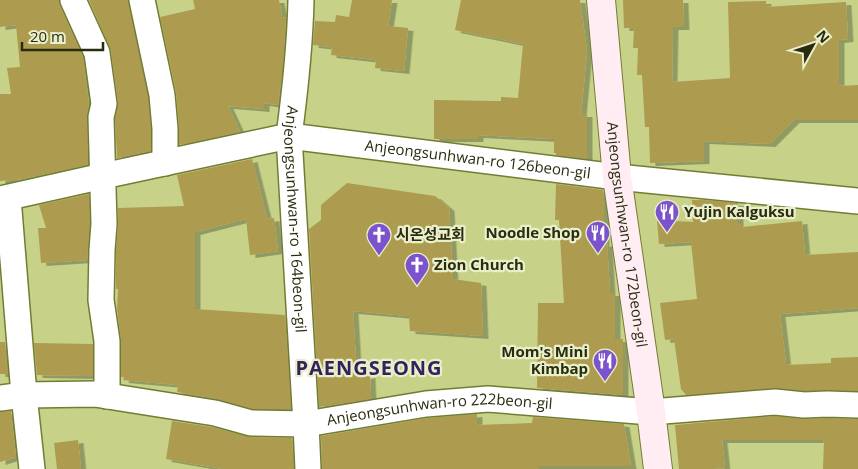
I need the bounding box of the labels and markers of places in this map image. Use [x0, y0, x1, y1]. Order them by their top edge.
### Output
restaurant icon: Yujin Kalguksu [654, 199, 680, 233]
place label: Yujin Kalguksu [684, 201, 795, 221]
restaurant icon: Noodle Shop [585, 220, 611, 254]
church icon: 시온성교회 [366, 222, 392, 256]
place label: Noodle Shop [486, 222, 580, 242]
place label: 시온성교회 [396, 224, 465, 244]
church icon: Zion Church [404, 252, 430, 286]
place label: Zion Church [434, 254, 524, 274]
place label: Mom's Mini Kimbap [501, 341, 588, 378]
restaurant icon: Mom's Mini Kimbap [592, 348, 618, 382]

